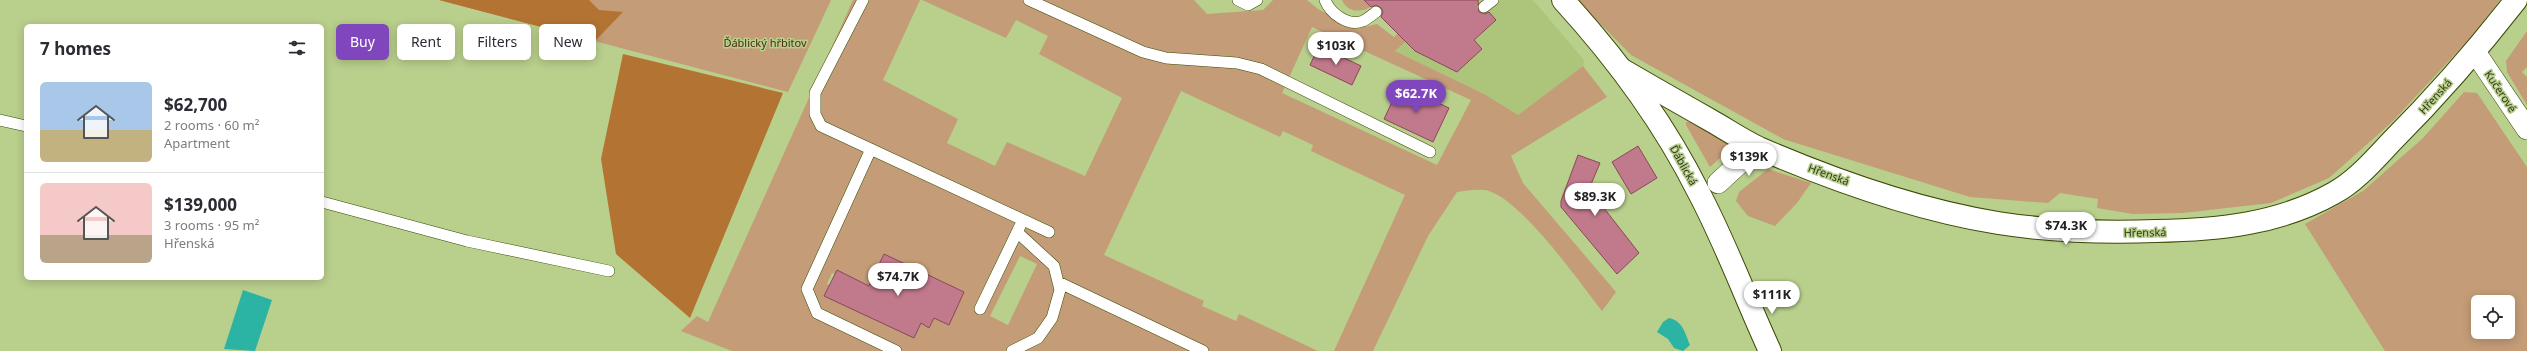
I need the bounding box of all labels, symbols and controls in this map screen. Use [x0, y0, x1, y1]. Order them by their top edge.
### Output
chip: Buy [336, 24, 389, 60]
chip: Rent [397, 24, 455, 60]
chip: Filters [463, 24, 531, 60]
chip: New [539, 24, 596, 60]
pin: $103K [1308, 32, 1364, 66]
park label: Ďáblický hřbitov [723, 35, 807, 50]
text: $103K [1317, 36, 1355, 54]
text: 7 homes [40, 37, 111, 60]
icon: filters [286, 37, 308, 59]
street label: Kučerové [2481, 67, 2521, 115]
street label: Hřenská [2415, 75, 2455, 117]
pin: $62.7K [1383, 80, 1449, 114]
text: $62.7K [1395, 84, 1437, 102]
text: $62,700 [164, 93, 227, 116]
icon: home [72, 98, 120, 146]
text: 2 rooms · 60 m² [164, 116, 259, 134]
text: Apartment [164, 134, 230, 152]
street label: Ďáblická [1667, 142, 1701, 188]
pin: $139K [1721, 143, 1777, 177]
text: $139K [1730, 147, 1768, 165]
street label: Hřenská [1806, 160, 1852, 188]
pin: $89.3K [1562, 183, 1628, 217]
text: $89.3K [1574, 187, 1616, 205]
text: $139,000 [164, 193, 237, 216]
icon: home [72, 199, 120, 247]
pin: $74.3K [2033, 212, 2099, 246]
text: 3 rooms · 95 m² [164, 216, 259, 234]
text: $74.3K [2045, 216, 2087, 234]
street label: Hřenská [2123, 224, 2167, 240]
text: Hřenská [164, 234, 215, 252]
pin: $74.7K [865, 263, 931, 297]
text: $74.7K [877, 267, 919, 285]
pin: $111K [1744, 281, 1800, 315]
text: $111K [1753, 285, 1791, 303]
map controls [2471, 295, 2515, 339]
button: locate [2471, 295, 2515, 339]

